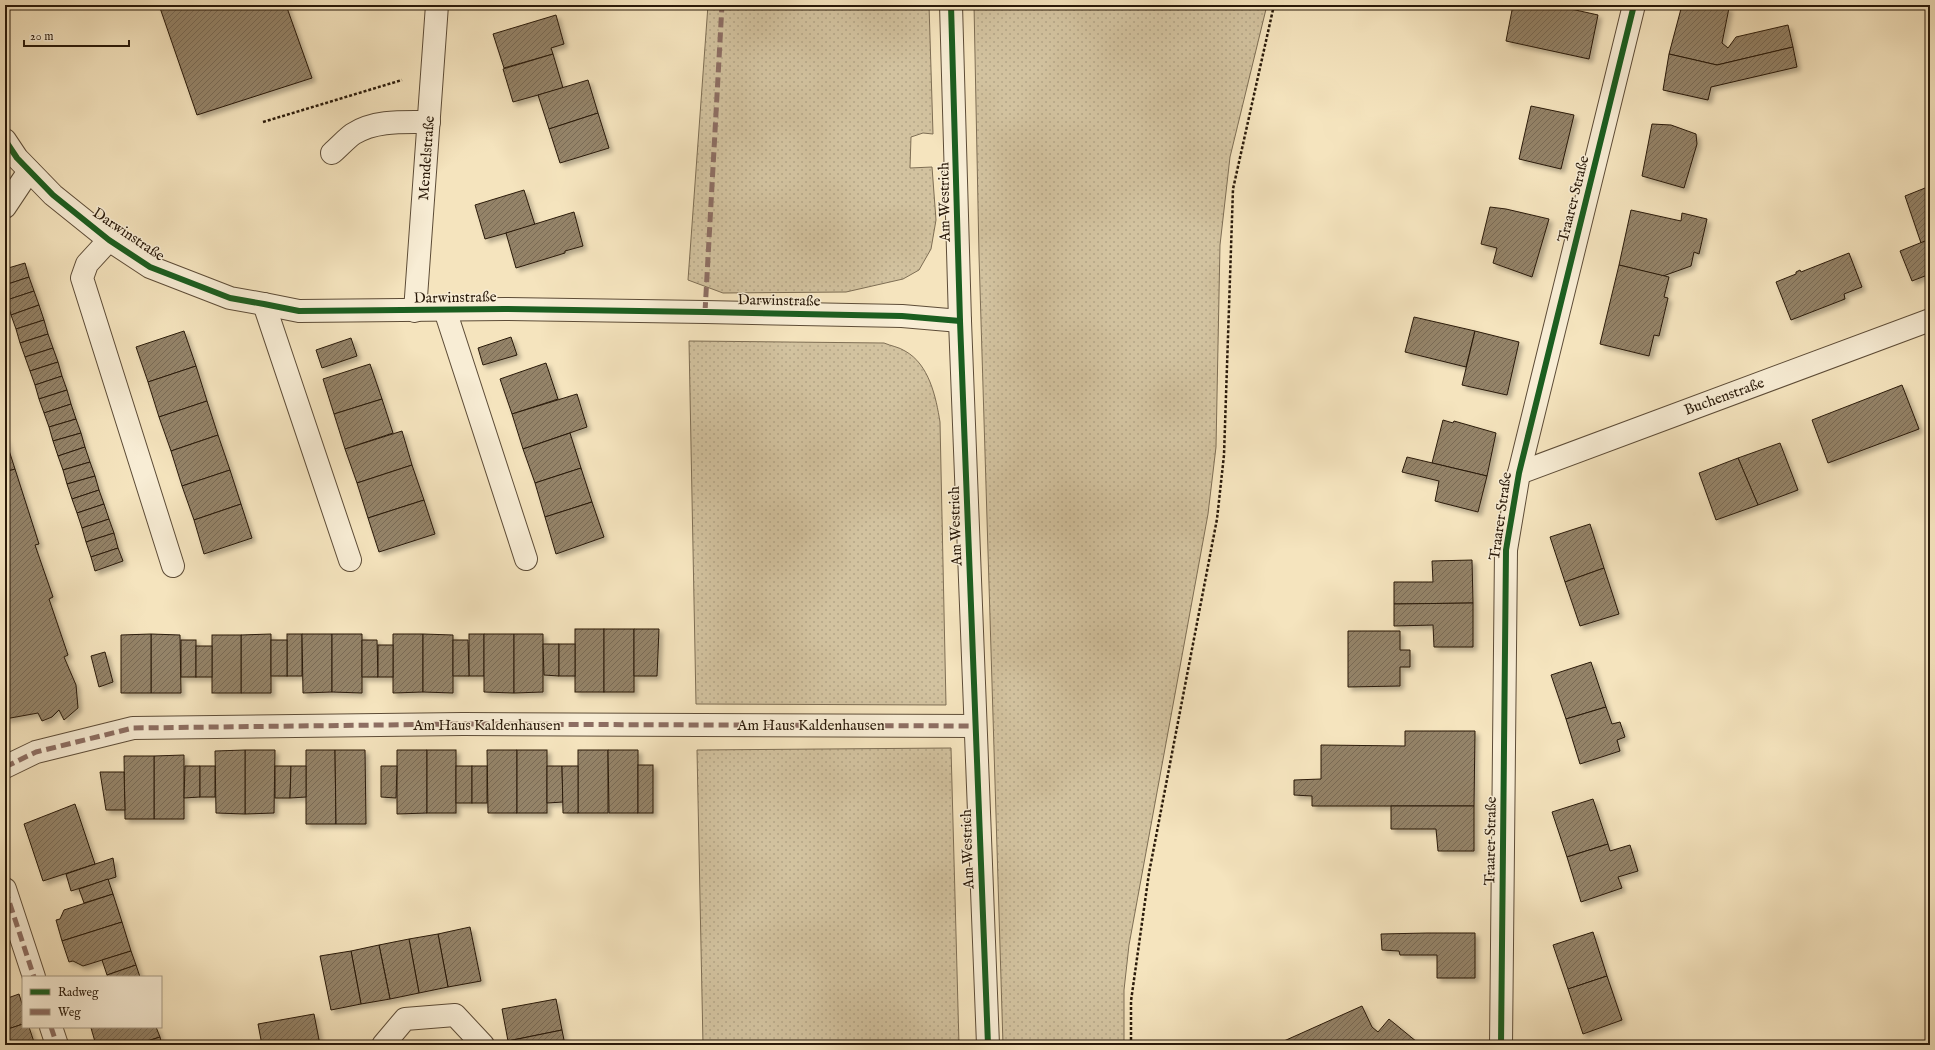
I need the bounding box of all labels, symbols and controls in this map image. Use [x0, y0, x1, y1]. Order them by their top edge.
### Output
scale bar [24, 22, 129, 48]
text: 20 m [30, 29, 53, 44]
street label: Mendelstraße [414, 115, 439, 201]
street label: Traarer Straße [1554, 154, 1593, 245]
street label: Am Westrich [934, 162, 955, 243]
street label: Darwinstraße [89, 203, 168, 266]
street label: Darwinstraße [413, 287, 497, 308]
street label: Darwinstraße [737, 290, 821, 311]
street label: Buchenstraße [1681, 373, 1767, 420]
street label: Traarer Straße [1485, 471, 1516, 561]
street label: Am Westrich [945, 486, 966, 567]
street label: Am Haus Kaldenhausen [412, 716, 561, 735]
street label: Am Haus Kaldenhausen [736, 716, 885, 735]
street label: Traarer Straße [1480, 796, 1501, 886]
street label: Am Westrich [957, 809, 978, 890]
legend [22, 976, 162, 1028]
text: Radweg [58, 985, 99, 1000]
text: Weg [58, 1005, 81, 1020]

